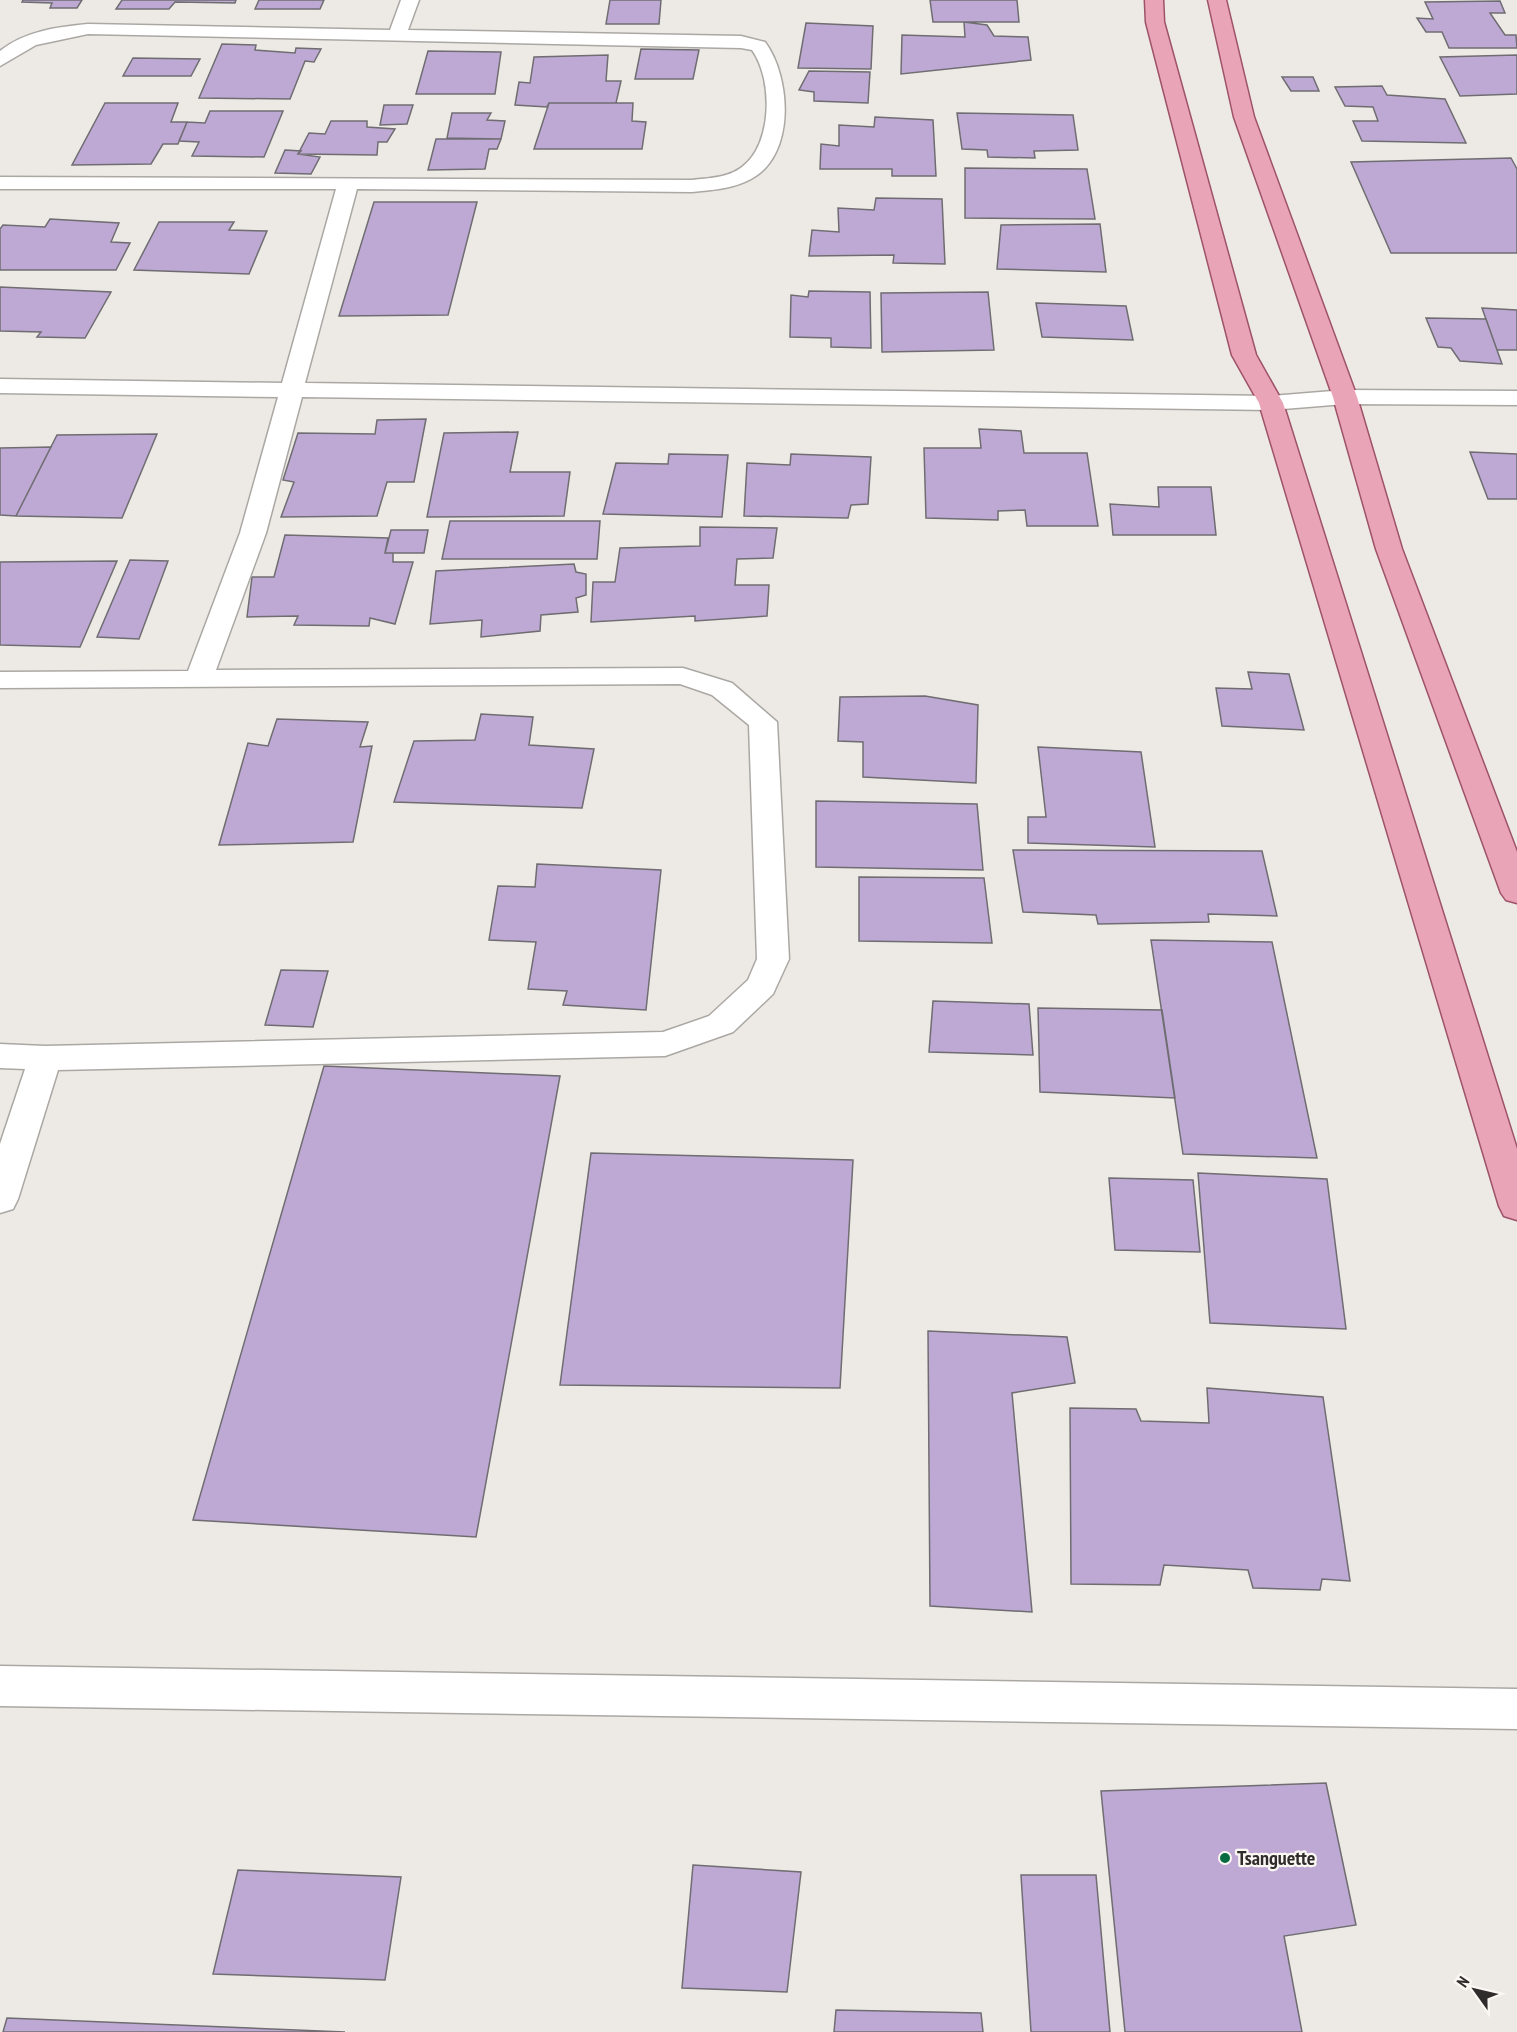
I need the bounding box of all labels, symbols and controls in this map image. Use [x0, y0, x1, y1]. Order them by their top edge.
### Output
place label: Tsanguette [1237, 1845, 1315, 1871]
marker: Tsanguette [1218, 1851, 1232, 1865]
north arrow [1445, 1960, 1505, 2020]
text: N [1452, 1972, 1473, 1991]

